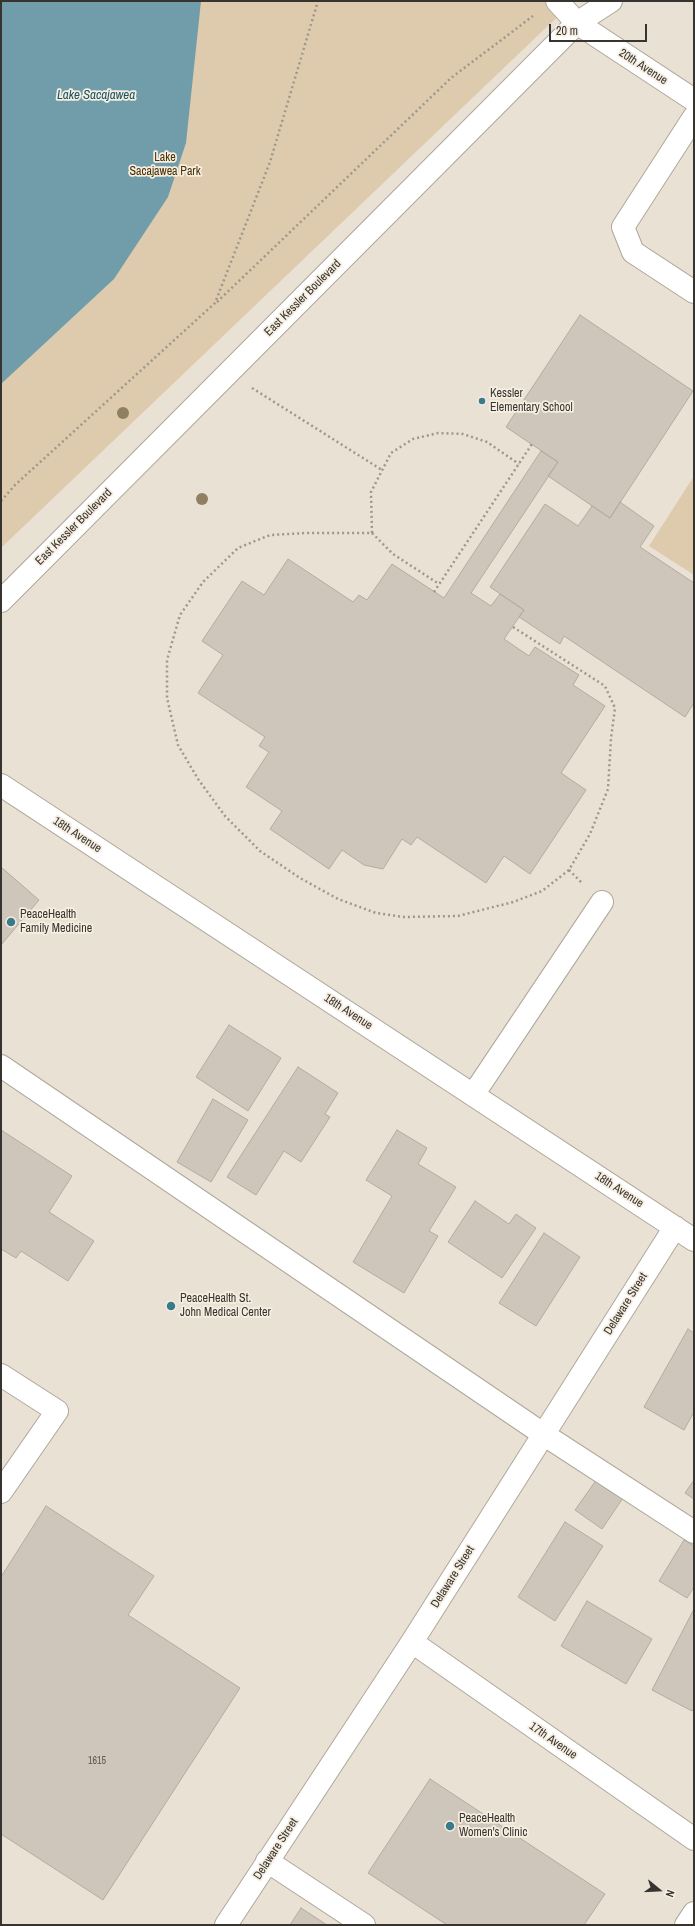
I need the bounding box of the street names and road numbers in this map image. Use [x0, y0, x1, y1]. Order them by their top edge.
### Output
street label: 20th Avenue [616, 46, 670, 88]
street label: East Kessler Boulevard [262, 257, 344, 339]
street label: East Kessler Boulevard [33, 486, 115, 568]
street label: 18th Avenue [50, 814, 104, 856]
street label: 18th Avenue [321, 991, 375, 1033]
street label: 18th Avenue [592, 1169, 646, 1211]
street label: Delaware Street [601, 1270, 651, 1338]
street label: Delaware Street [428, 1543, 478, 1611]
street label: 17th Avenue [526, 1719, 580, 1763]
street label: Delaware Street [251, 1815, 301, 1883]

